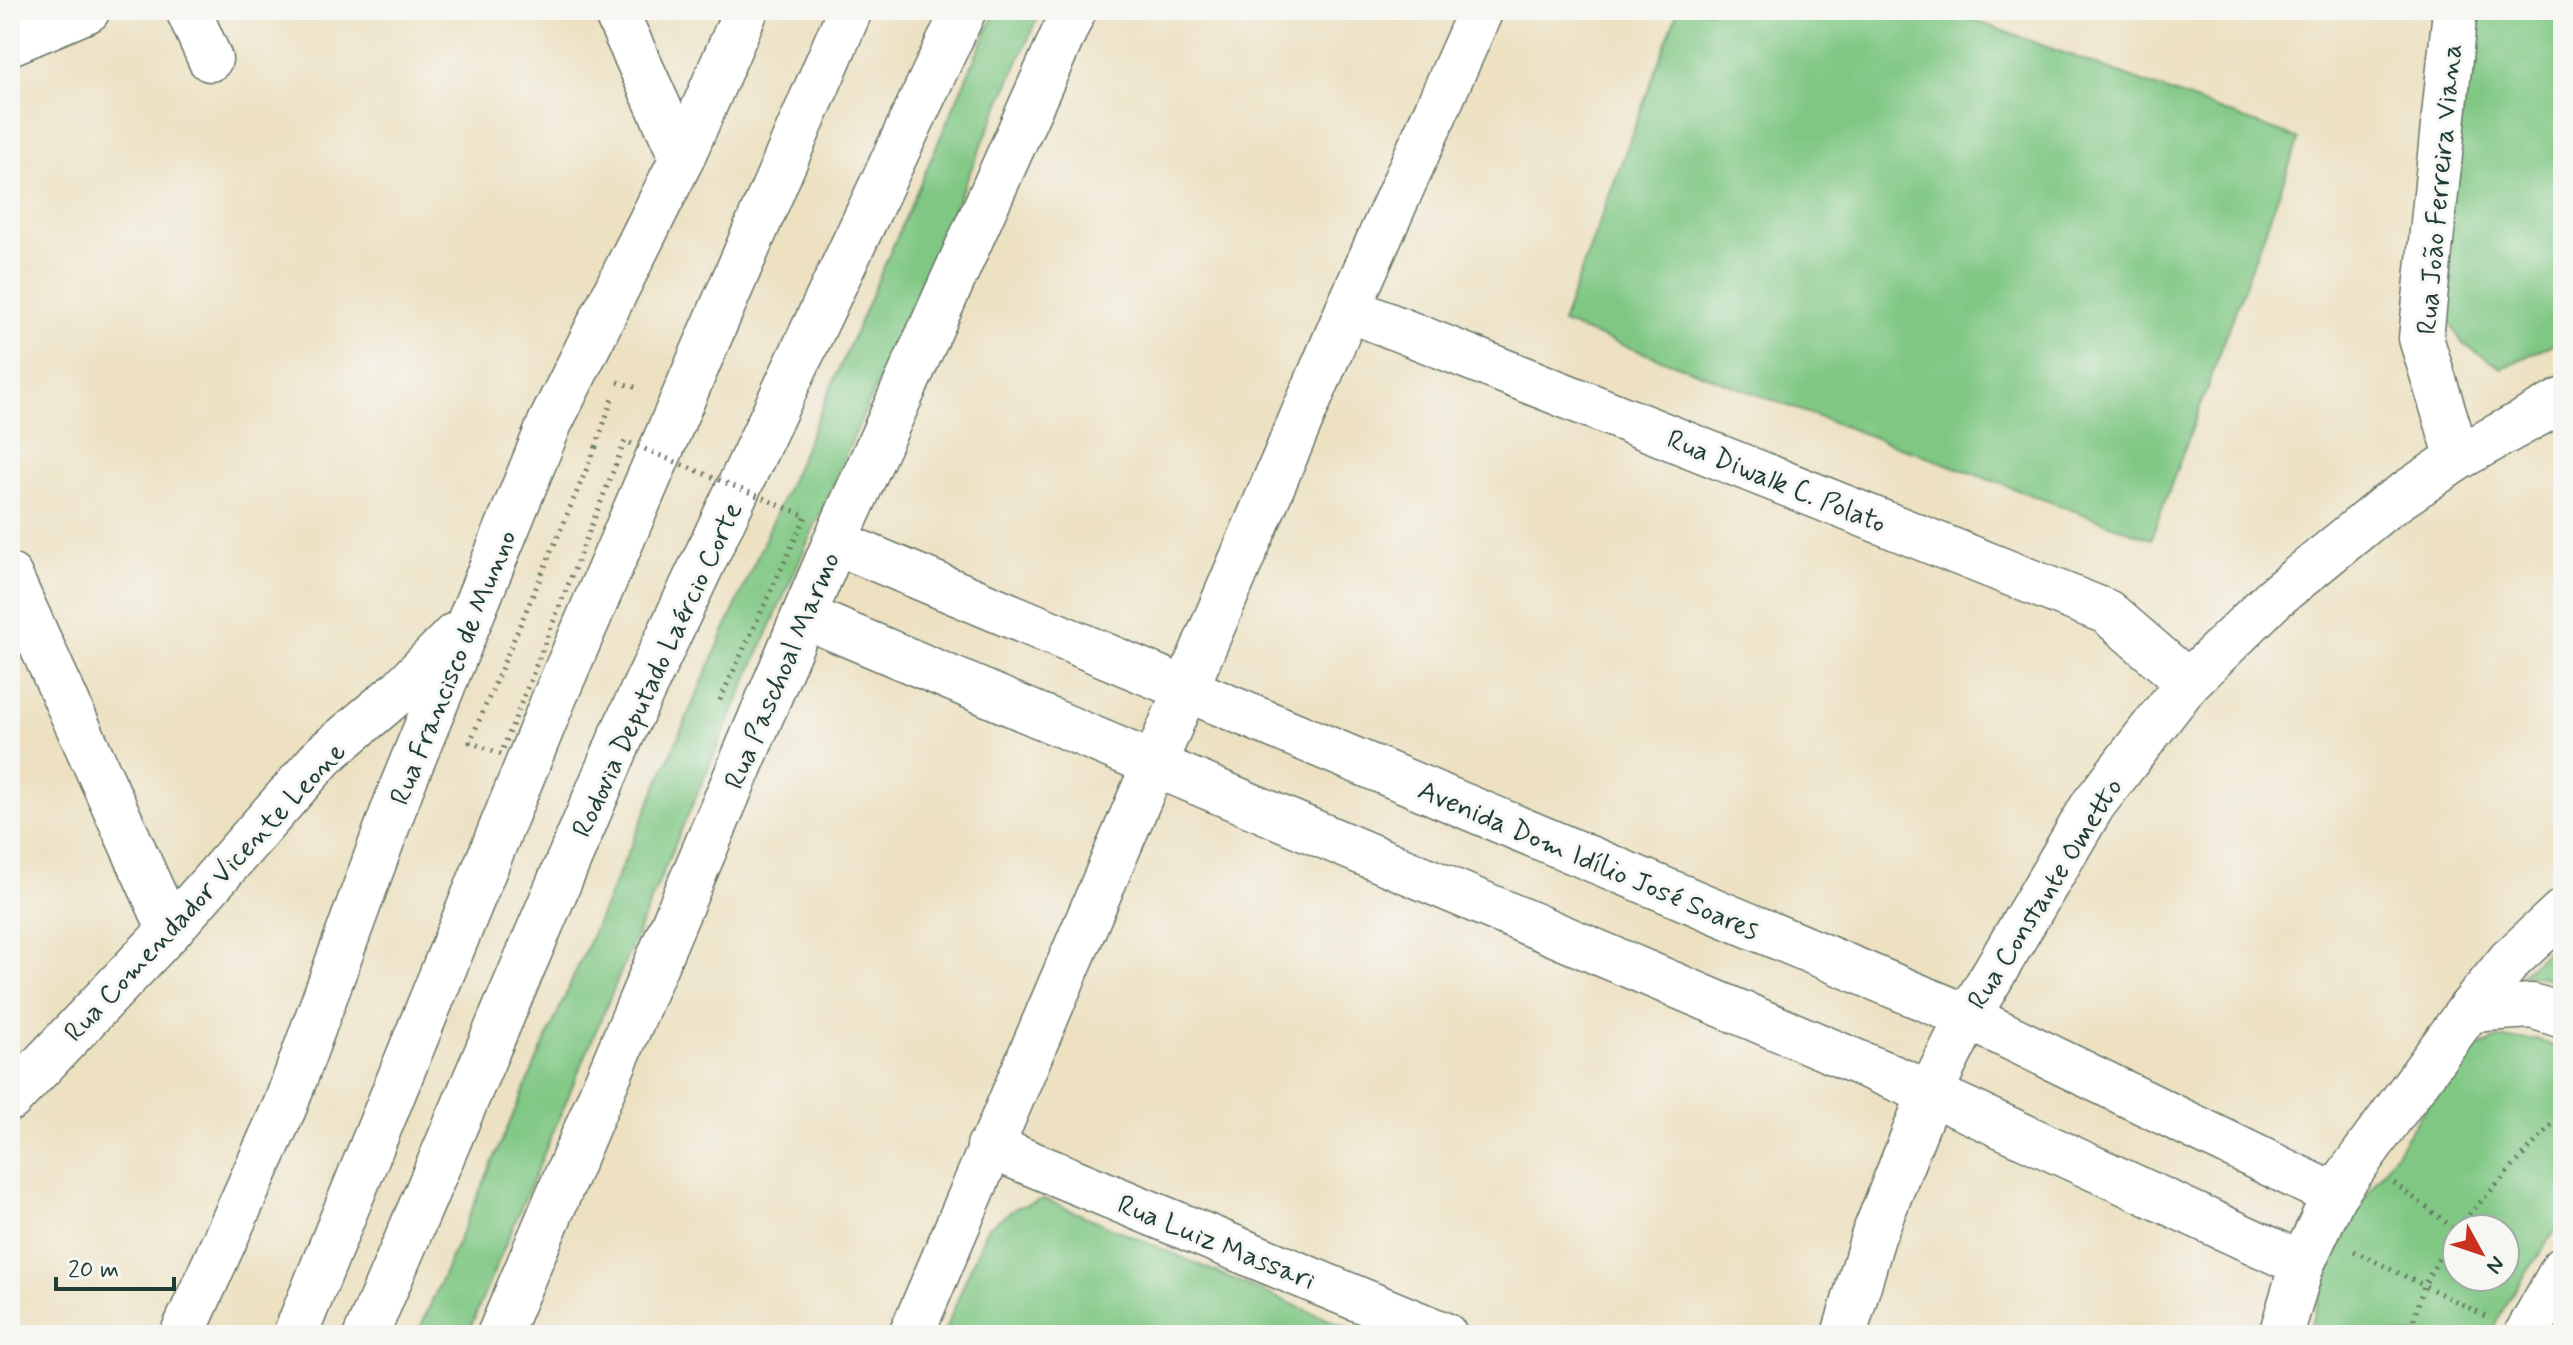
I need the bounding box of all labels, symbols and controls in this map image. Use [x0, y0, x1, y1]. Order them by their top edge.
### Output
street label: Rua João Ferreira Viana [2409, 42, 2472, 336]
street label: Rua Diwalk C. Polato [1661, 422, 1891, 543]
street label: Rodovia Deputado Laércio Corte [564, 496, 752, 844]
street label: Rua Francisco de Munno [382, 525, 526, 811]
street label: Rua Paschoal Marmo [717, 547, 850, 795]
street label: Rua Comendador Vicente Leone [57, 735, 355, 1051]
street label: Rua Constante Ometto [1960, 771, 2132, 1017]
street label: Avenida Dom Idílio José Soares [1412, 773, 1764, 950]
street label: Rua Luiz Massari [1112, 1187, 1320, 1300]
north arrow [2441, 1213, 2521, 1293]
scale bar [56, 1241, 174, 1291]
text: N [2479, 1250, 2510, 1279]
text: 20 m [68, 1255, 119, 1286]

